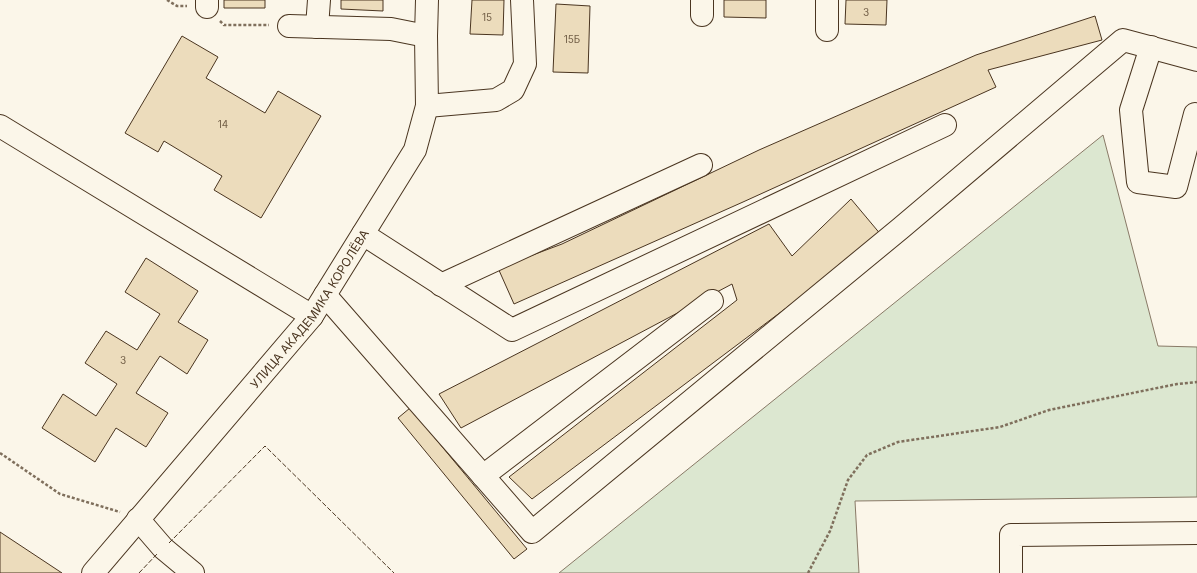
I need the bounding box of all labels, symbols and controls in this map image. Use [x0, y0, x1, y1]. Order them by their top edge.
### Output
house number: 3 [863, 6, 869, 18]
house number: 15 [482, 11, 492, 23]
house number: 15Б [564, 33, 580, 45]
house number: 14 [218, 118, 228, 130]
street label: УЛИЦА АКАДЕМИКА КОРОЛЁВА [246, 226, 372, 391]
house number: 3 [120, 354, 126, 366]

